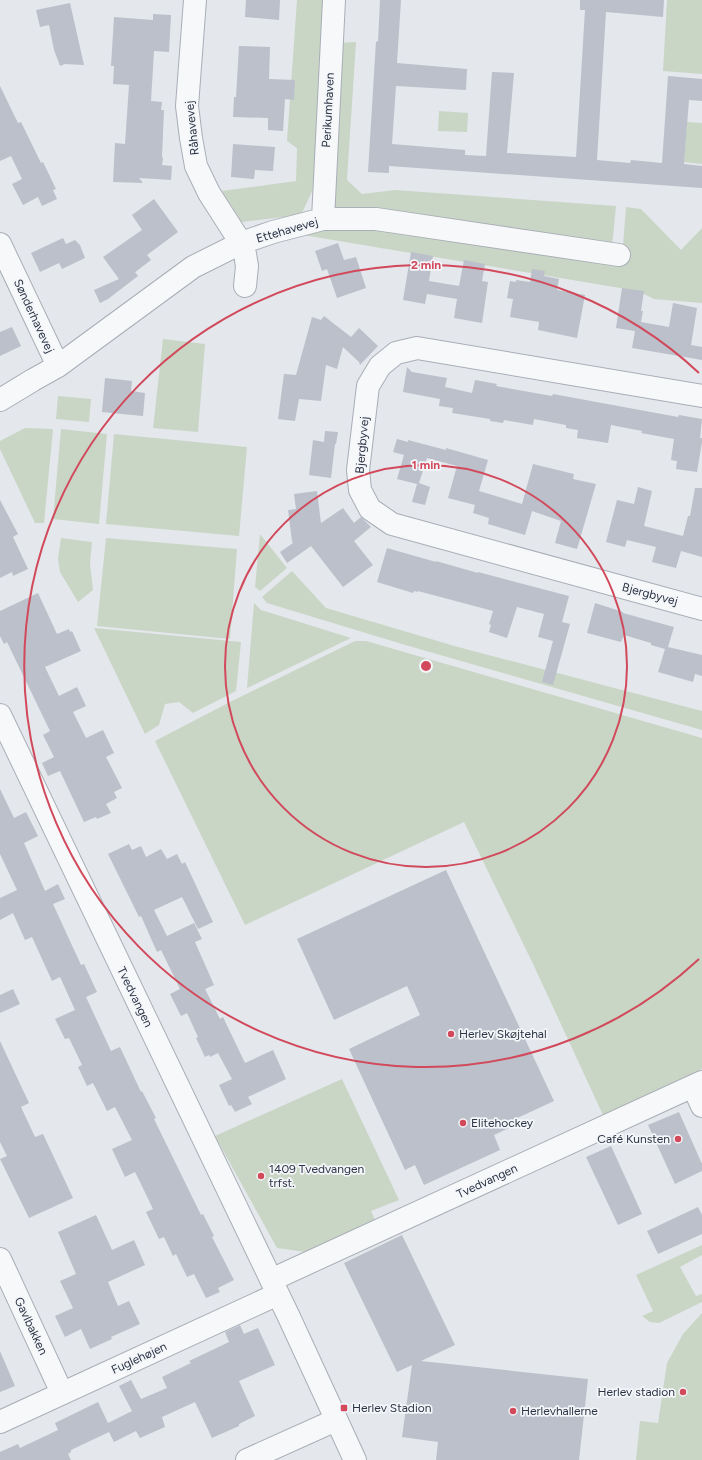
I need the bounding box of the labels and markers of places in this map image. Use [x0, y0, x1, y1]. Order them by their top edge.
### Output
centre of rings [419, 659, 433, 673]
place label: Herlev Skøjtehal [459, 1027, 547, 1041]
marker: Herlev Skøjtehal [446, 1029, 456, 1039]
place label: Elitehockey [471, 1116, 534, 1130]
marker: Elitehockey [458, 1118, 468, 1128]
place label: Café Kunsten [597, 1132, 670, 1146]
marker: Café Kunsten [673, 1134, 683, 1144]
place label: 1409 Tvedvangen trfst. [269, 1162, 365, 1190]
marker: 1409 Tvedvangen trfst. [256, 1171, 266, 1181]
place label: Herlev stadion [597, 1385, 675, 1399]
marker: Herlev stadion [678, 1387, 688, 1397]
place label: Herlev Stadion [352, 1401, 432, 1415]
marker: Herlev Stadion [339, 1403, 349, 1413]
place label: Herlevhallerne [521, 1404, 598, 1418]
marker: Herlevhallerne [508, 1406, 518, 1416]

